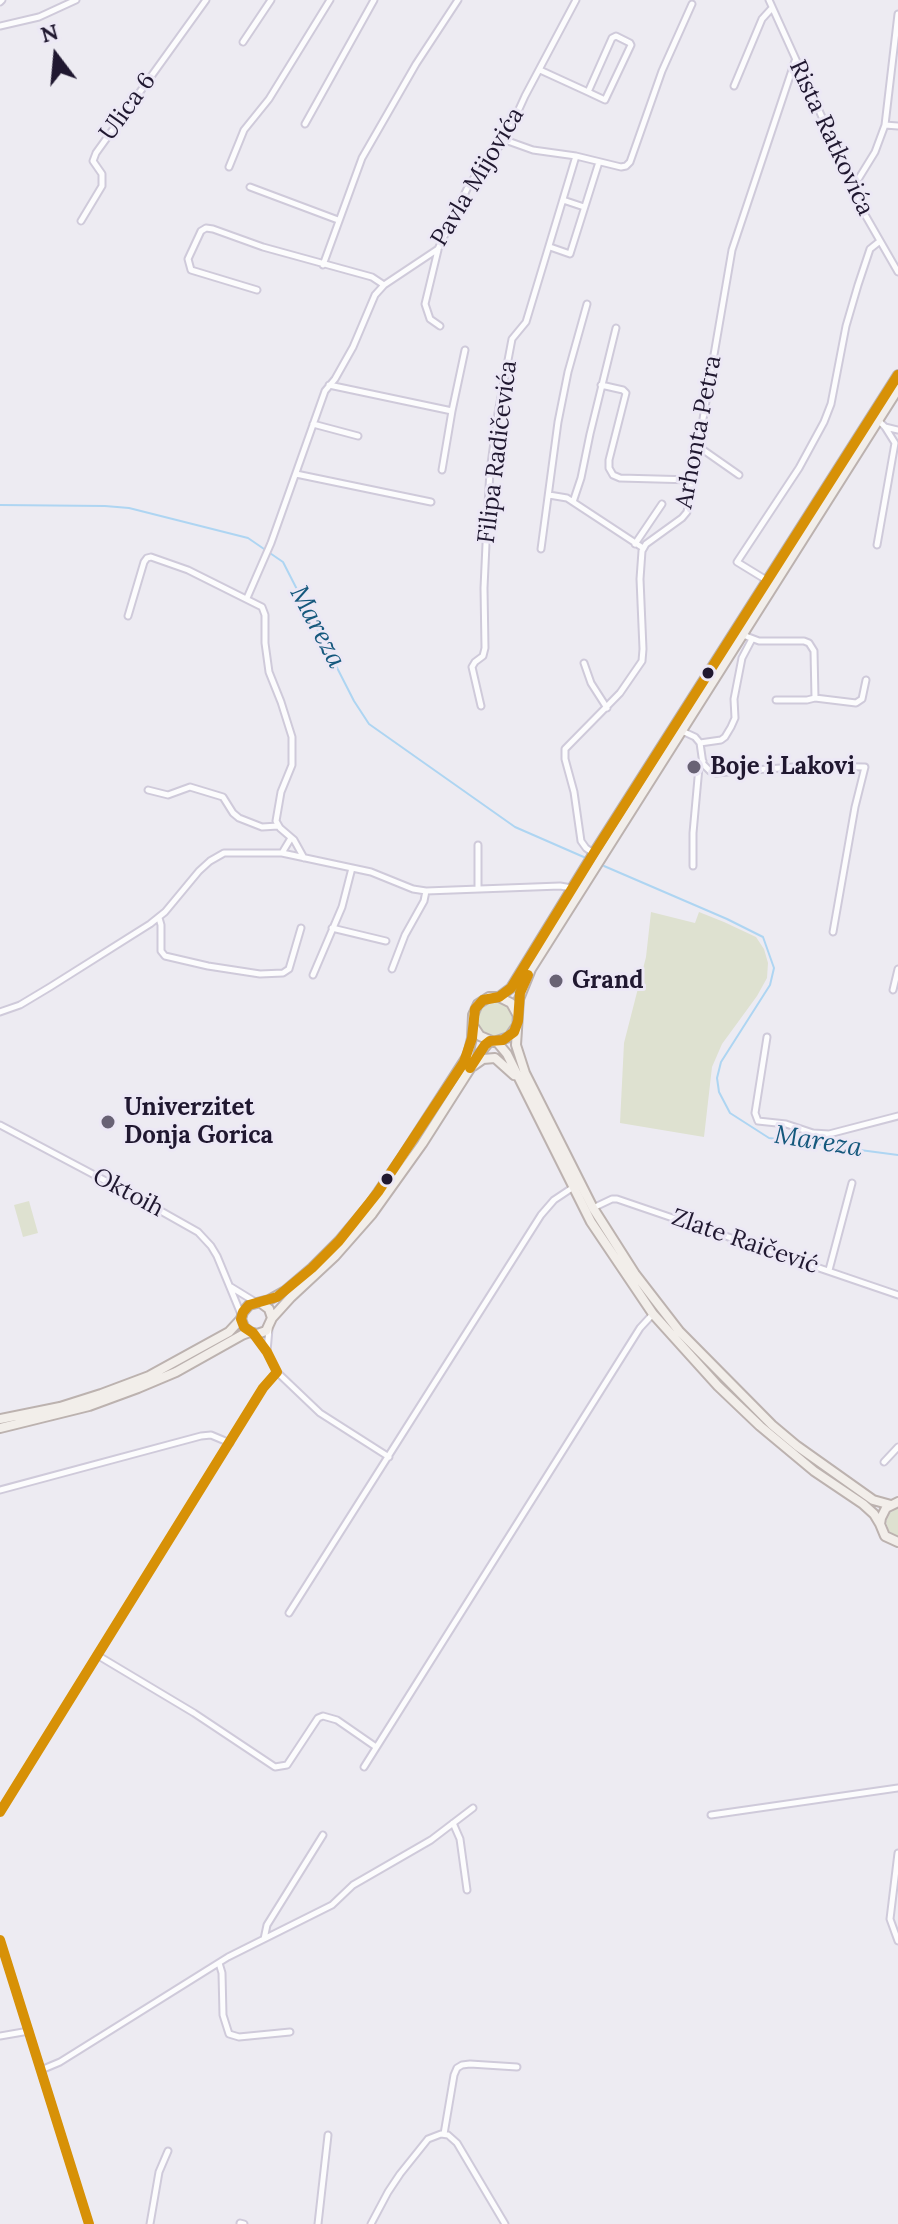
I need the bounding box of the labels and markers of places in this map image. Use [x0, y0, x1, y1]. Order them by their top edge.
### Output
unlabelled marker [700, 665, 716, 681]
place label: Boje i Lakovi [710, 753, 855, 781]
marker: Boje i Lakovi [685, 758, 703, 776]
place label: Grand [572, 967, 644, 995]
marker: Grand [547, 972, 565, 990]
place label: Univerzitet Donja Gorica [124, 1094, 273, 1150]
marker: Univerzitet Donja Gorica [99, 1113, 117, 1131]
unlabelled marker [379, 1171, 395, 1187]

